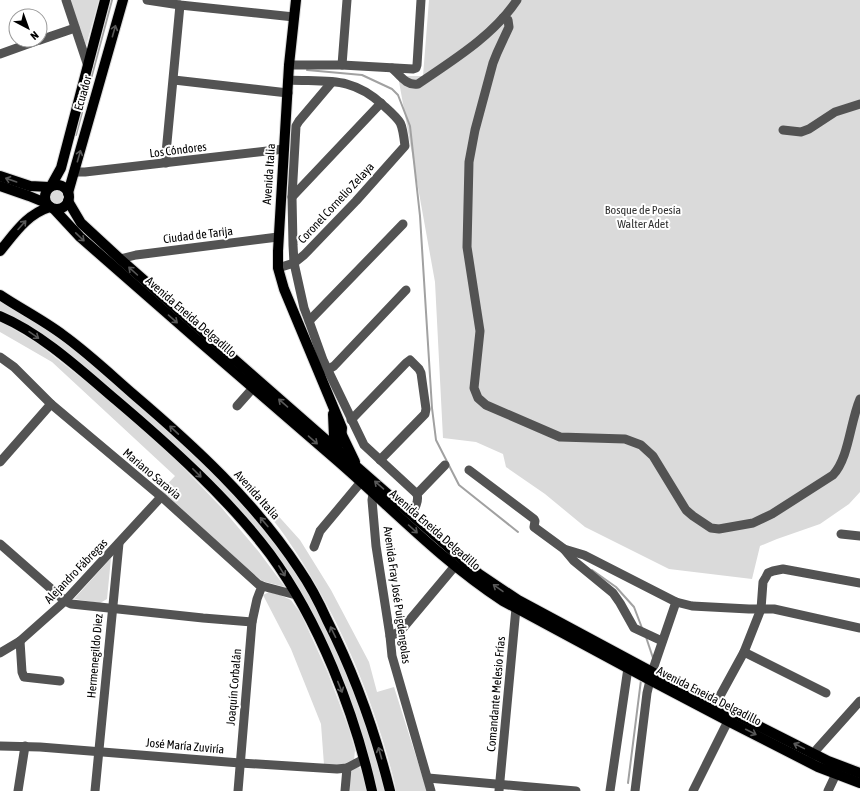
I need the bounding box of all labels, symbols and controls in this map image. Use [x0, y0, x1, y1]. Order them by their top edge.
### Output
north arrow [8, 8, 48, 48]
one-way arrow [111, 25, 118, 38]
text: N [28, 29, 41, 42]
street label: Ecuador [71, 73, 95, 112]
street label: Los Cóndores [149, 140, 207, 160]
street label: Avenida Italia [260, 143, 278, 205]
one-way arrow [76, 150, 83, 163]
street label: Coronel Cornelio Zelaya [295, 160, 377, 246]
one-way arrow [5, 176, 18, 183]
park label: Bosque de Poesía Walter Adet [605, 203, 681, 231]
one-way arrow [17, 220, 27, 230]
street label: Ciudad de Tarija [162, 224, 234, 246]
one-way arrow [75, 232, 85, 242]
one-way arrow [128, 266, 138, 275]
street label: Avenida Eneida Delgadillo [143, 274, 240, 360]
one-way arrow [167, 314, 178, 323]
one-way arrow [28, 331, 39, 339]
one-way arrow [278, 398, 289, 407]
one-way arrow [168, 425, 179, 434]
one-way arrow [308, 436, 318, 445]
street label: Mariano Saravia [120, 446, 184, 502]
one-way arrow [192, 468, 202, 478]
street label: Avenida Italia [231, 468, 283, 522]
one-way arrow [373, 480, 384, 489]
street label: Avenida Eneida Delgadillo [387, 487, 484, 573]
one-way arrow [260, 517, 269, 528]
one-way arrow [408, 524, 418, 534]
street label: Avenida Fray José Puigdengolas [380, 526, 414, 664]
street label: Alejandro Fábregas [42, 536, 110, 606]
one-way arrow [277, 566, 286, 577]
one-way arrow [493, 583, 504, 592]
street label: Hermenegildo Diez [84, 613, 106, 699]
one-way arrow [329, 626, 337, 638]
street label: Comandante Melesio Frías [484, 636, 508, 752]
street label: Joaquín Corbalán [224, 648, 244, 726]
street label: Avenida Eneida Delgadillo [654, 663, 764, 729]
one-way arrow [337, 681, 345, 693]
one-way arrow [745, 729, 757, 736]
street label: José María Zuviría [145, 736, 225, 756]
one-way arrow [793, 742, 805, 749]
one-way arrow [376, 747, 383, 760]

